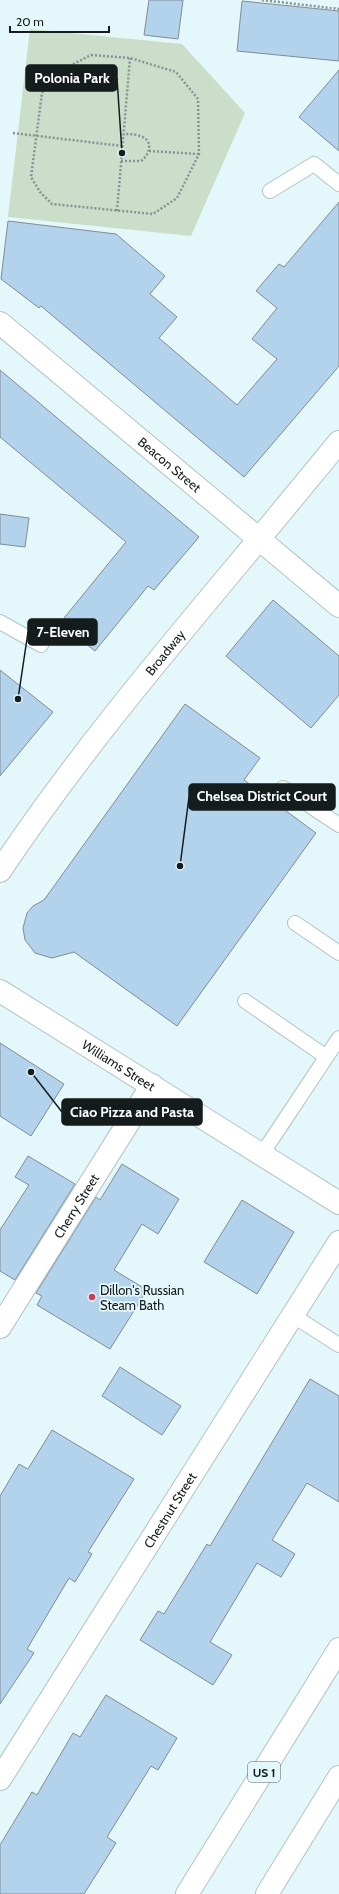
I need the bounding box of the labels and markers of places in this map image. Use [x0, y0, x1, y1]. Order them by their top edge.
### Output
callout: Polonia Park [26, 65, 117, 91]
callout: 7-Eleven [28, 619, 97, 645]
callout: Chelsea District Court [189, 784, 335, 810]
callout: Ciao Pizza and Pasta [62, 1099, 202, 1125]
place label: Dillon's Russian Steam Bath [100, 1282, 184, 1313]
marker: Dillon's Russian Steam Bath [87, 1292, 97, 1302]

